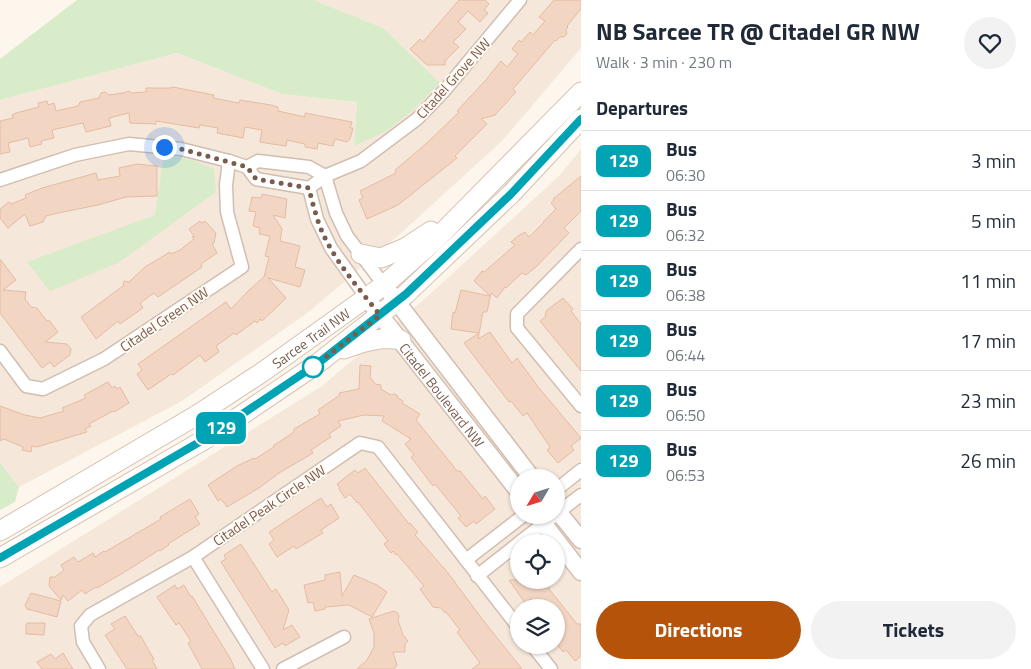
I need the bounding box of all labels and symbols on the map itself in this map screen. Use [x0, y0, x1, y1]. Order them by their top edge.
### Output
street label: Citadel Grove NW [411, 33, 495, 123]
your location [152, 135, 177, 160]
street label: Citadel Green NW [115, 281, 213, 357]
street label: Sarcee Trail NW [267, 302, 354, 373]
street label: Citadel Boulevard NW [395, 338, 490, 451]
unlabelled marker [302, 356, 324, 378]
line badge: 129 [192, 412, 250, 444]
street label: Citadel Peak Circle NW [208, 459, 330, 551]
north arrow [510, 469, 565, 524]

